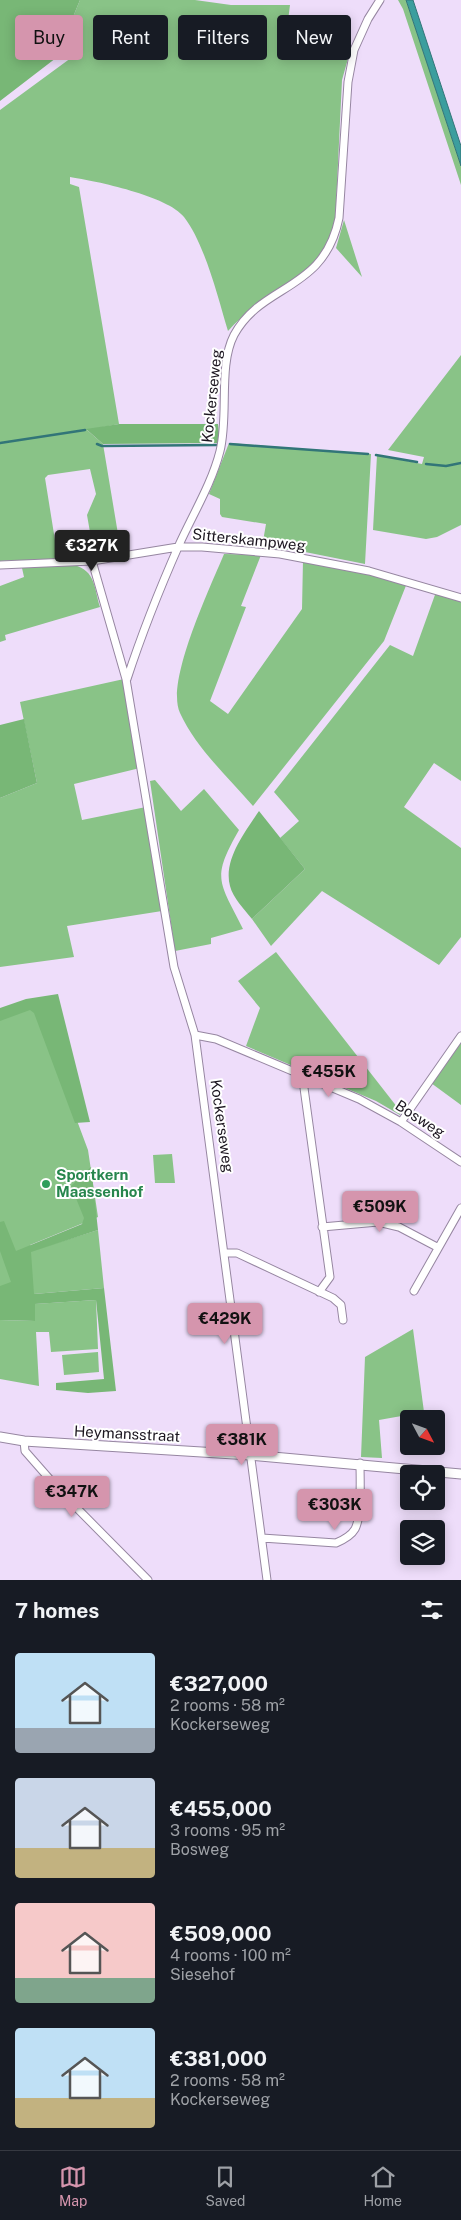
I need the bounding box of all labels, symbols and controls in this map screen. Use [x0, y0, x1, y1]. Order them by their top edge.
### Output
chip: Buy [15, 15, 83, 60]
chip: Rent [93, 15, 168, 60]
chip: Filters [178, 15, 267, 60]
chip: New [277, 15, 351, 60]
street label: Kockerseweg [198, 348, 225, 444]
street label: Sitterskampweg [191, 525, 307, 554]
pin: €327K [57, 530, 127, 572]
text: €327K [66, 536, 118, 555]
pin: €455K [294, 1056, 364, 1098]
text: €455K [302, 1062, 356, 1081]
street label: Kockerseweg [208, 1078, 237, 1174]
street label: Bosweg [392, 1096, 448, 1141]
place label: Sportkern Maassenhof [56, 1166, 143, 1200]
marker: Sportkern Maassenhof [40, 1178, 52, 1190]
pin: €509K [345, 1190, 415, 1233]
text: €509K [353, 1197, 407, 1216]
pin: €429K [190, 1302, 260, 1345]
text: €429K [198, 1309, 252, 1328]
north arrow [400, 1410, 445, 1455]
map controls [400, 1410, 445, 1565]
street label: Heymansstraat [74, 1422, 181, 1445]
pin: €381K [207, 1424, 277, 1466]
text: €381K [217, 1430, 267, 1449]
button: locate [400, 1465, 445, 1510]
pin: €347K [37, 1476, 107, 1518]
text: €347K [46, 1482, 99, 1501]
pin: €303K [300, 1488, 370, 1531]
text: €303K [308, 1495, 362, 1514]
button: layers [400, 1520, 445, 1565]
icon: filters [418, 1596, 446, 1624]
text: 7 homes [15, 1598, 99, 1623]
text: €327,000 [170, 1671, 268, 1696]
icon: home [55, 1673, 115, 1733]
text: 2 rooms · 58 m² [170, 1696, 285, 1715]
text: Kockerseweg [170, 1715, 270, 1734]
text: €455,000 [170, 1796, 272, 1821]
icon: home [55, 1798, 115, 1858]
text: 3 rooms · 95 m² [170, 1821, 285, 1840]
text: Bosweg [170, 1840, 229, 1859]
text: €509,000 [170, 1921, 271, 1946]
icon: home [55, 1923, 115, 1983]
text: 4 rooms · 100 m² [170, 1946, 291, 1965]
text: Siesehof [170, 1965, 235, 1984]
text: €381,000 [170, 2046, 267, 2071]
icon: home [55, 2048, 115, 2108]
text: 2 rooms · 58 m² [170, 2071, 285, 2090]
text: Kockerseweg [170, 2090, 270, 2109]
tab: Map [59, 2163, 87, 2209]
tab: Saved [205, 2163, 245, 2209]
tab: Home [363, 2163, 402, 2209]

